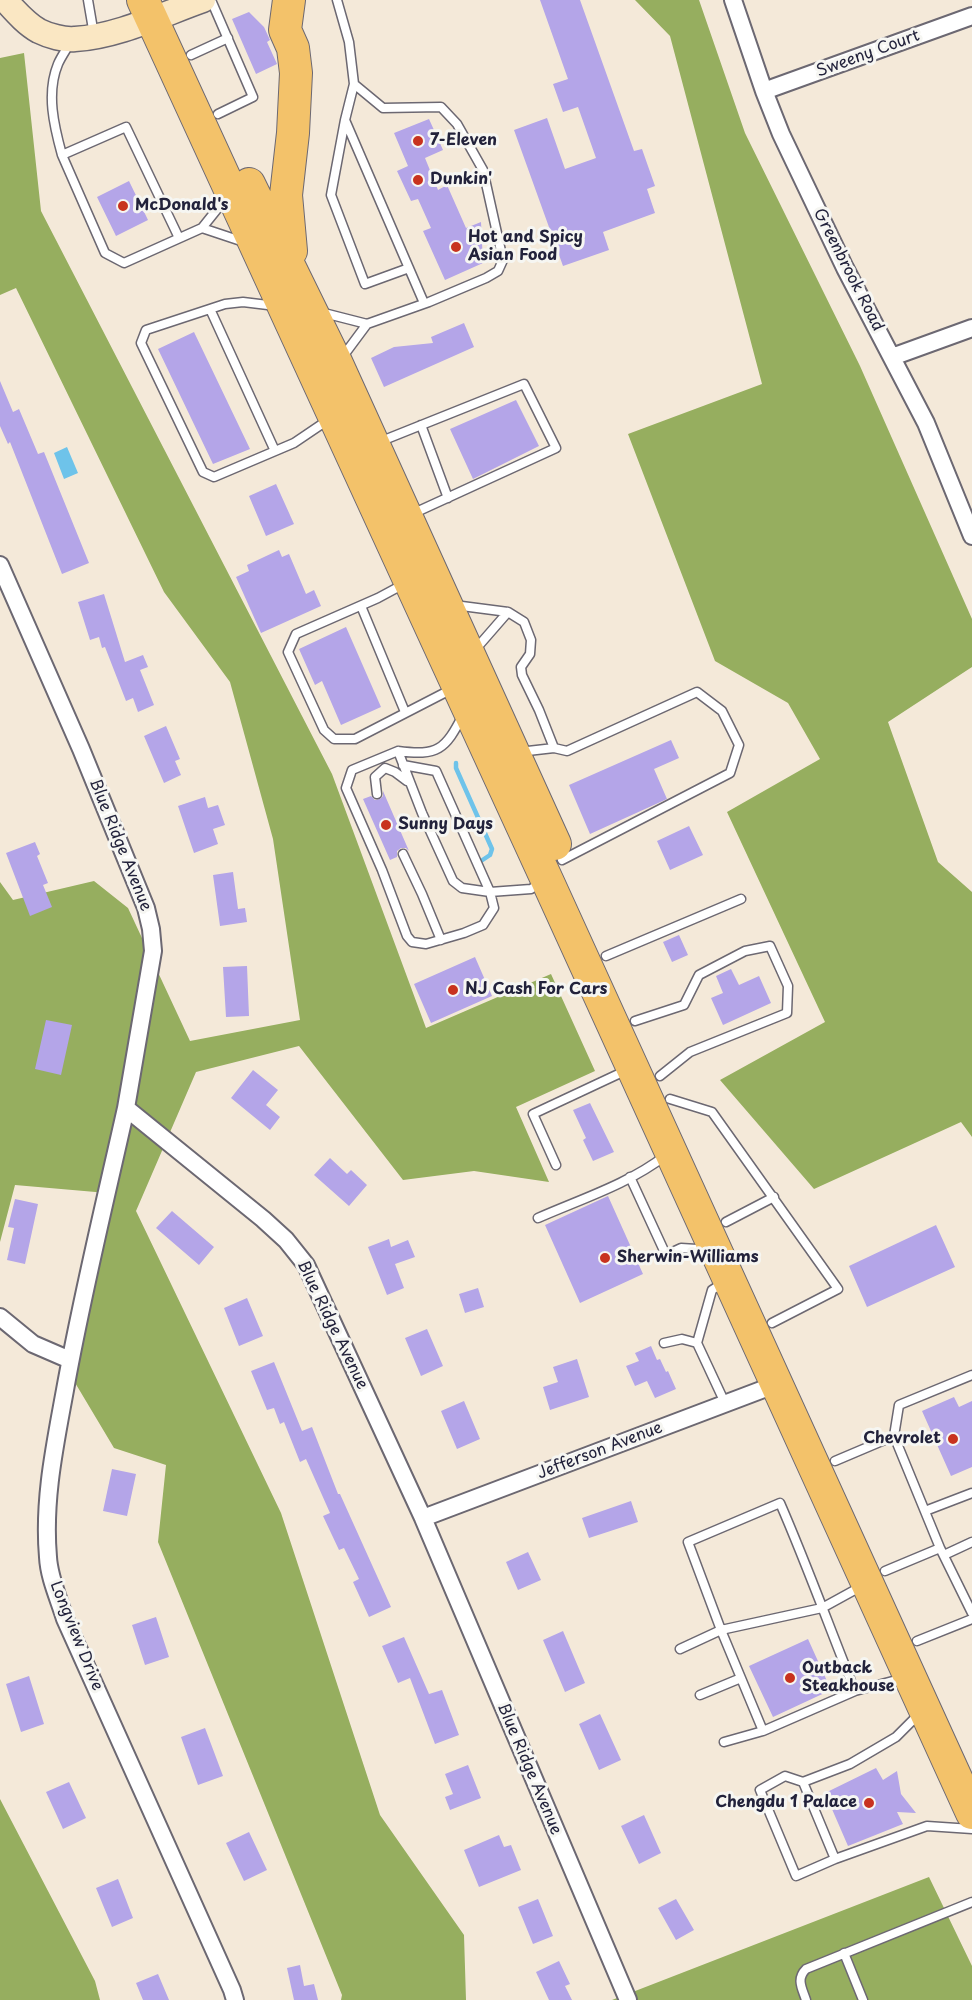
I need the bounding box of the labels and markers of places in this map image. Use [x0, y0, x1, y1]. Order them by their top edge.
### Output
place label: 7-Eleven [430, 131, 497, 151]
marker: 7-Eleven [411, 134, 425, 148]
place label: Dunkin' [430, 170, 492, 190]
marker: Dunkin' [411, 173, 425, 187]
place label: McDonald's [135, 196, 229, 216]
marker: McDonald's [116, 199, 130, 213]
place label: Hot and Spicy Asian Food [468, 228, 583, 266]
marker: Hot and Spicy Asian Food [449, 240, 463, 254]
place label: Sunny Days [398, 815, 493, 835]
marker: Sunny Days [379, 818, 393, 832]
place label: NJ Cash For Cars [465, 980, 607, 1000]
marker: NJ Cash For Cars [446, 983, 460, 997]
place label: Sherwin-Williams [617, 1248, 758, 1268]
marker: Sherwin-Williams [598, 1251, 612, 1265]
place label: Chevrolet [863, 1429, 941, 1449]
marker: Chevrolet [946, 1432, 960, 1446]
place label: Outback Steakhouse [802, 1659, 895, 1697]
marker: Outback Steakhouse [783, 1671, 797, 1685]
place label: Chengdu 1 Palace [715, 1793, 857, 1813]
marker: Chengdu 1 Palace [862, 1796, 876, 1810]

